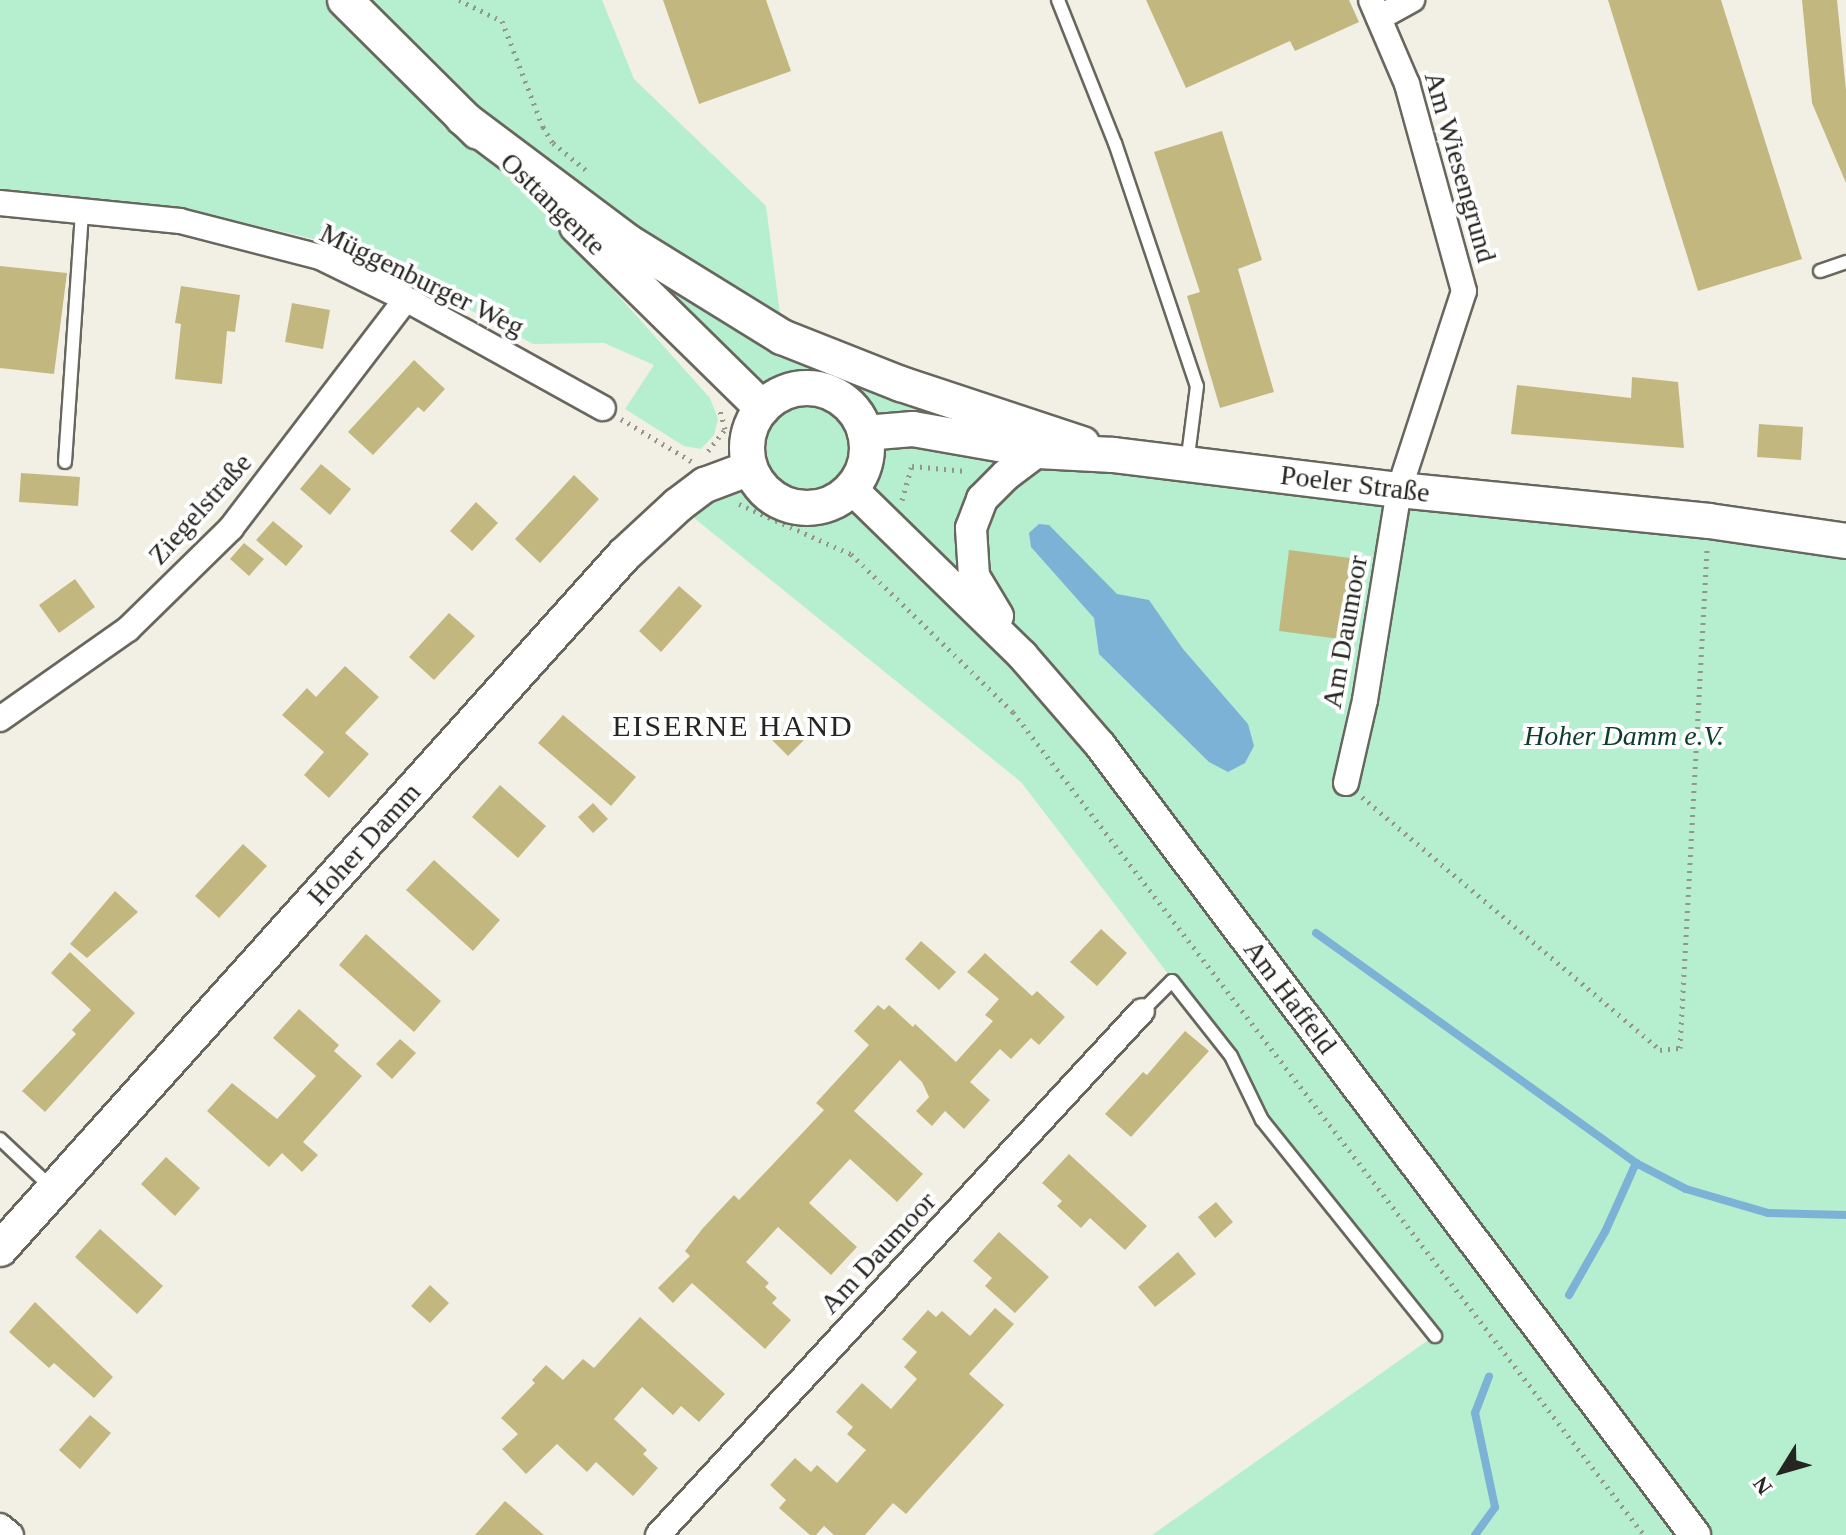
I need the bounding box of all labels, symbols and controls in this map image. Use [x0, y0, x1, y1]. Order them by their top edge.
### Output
street label: Am Wiesengrund [1417, 68, 1503, 266]
street label: Osttangente [493, 145, 613, 263]
street label: Müggenburger Weg [314, 216, 530, 344]
street label: Ziegelstraße [141, 446, 259, 572]
street label: Poeler Straße [1278, 458, 1432, 510]
street label: Am Daumoor [1315, 553, 1375, 711]
district label: EISERNE HAND [612, 708, 854, 744]
park label: Hoher Damm e.V. [1524, 719, 1724, 753]
street label: Hoher Damm [300, 776, 428, 912]
street label: Am Haffeld [1236, 933, 1344, 1061]
street label: Am Daumoor [813, 1185, 943, 1321]
north arrow [1742, 1431, 1822, 1511]
text: N [1748, 1472, 1777, 1500]

